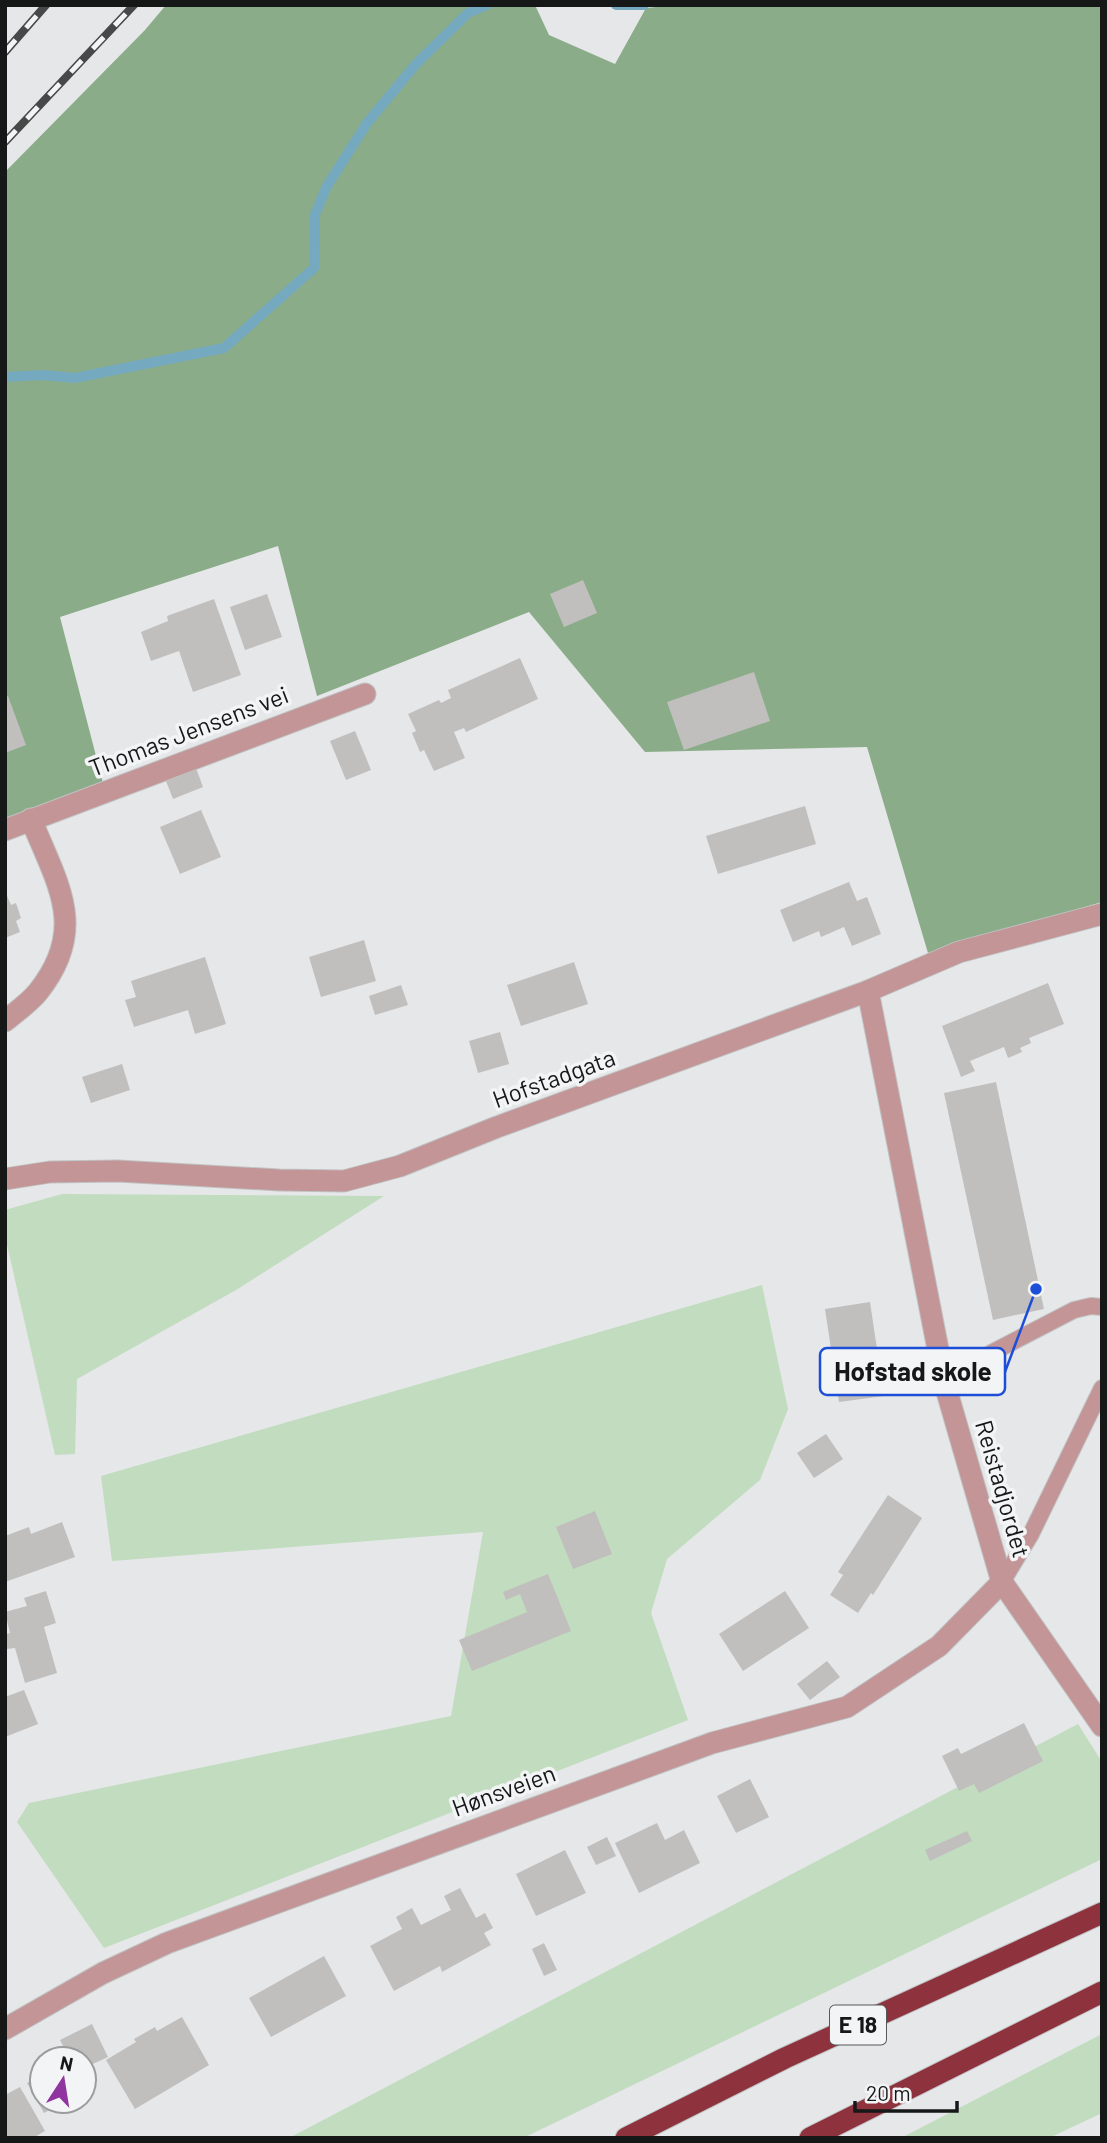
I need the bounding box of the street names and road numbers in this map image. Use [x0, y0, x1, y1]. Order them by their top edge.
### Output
street label: Thomas Jensens vei [85, 679, 292, 782]
street label: Hofstadgata [488, 1042, 619, 1113]
street label: Reistadjordet [970, 1417, 1037, 1560]
street label: Hønsveien [448, 1758, 559, 1822]
road number: E 18 [830, 2006, 886, 2044]

